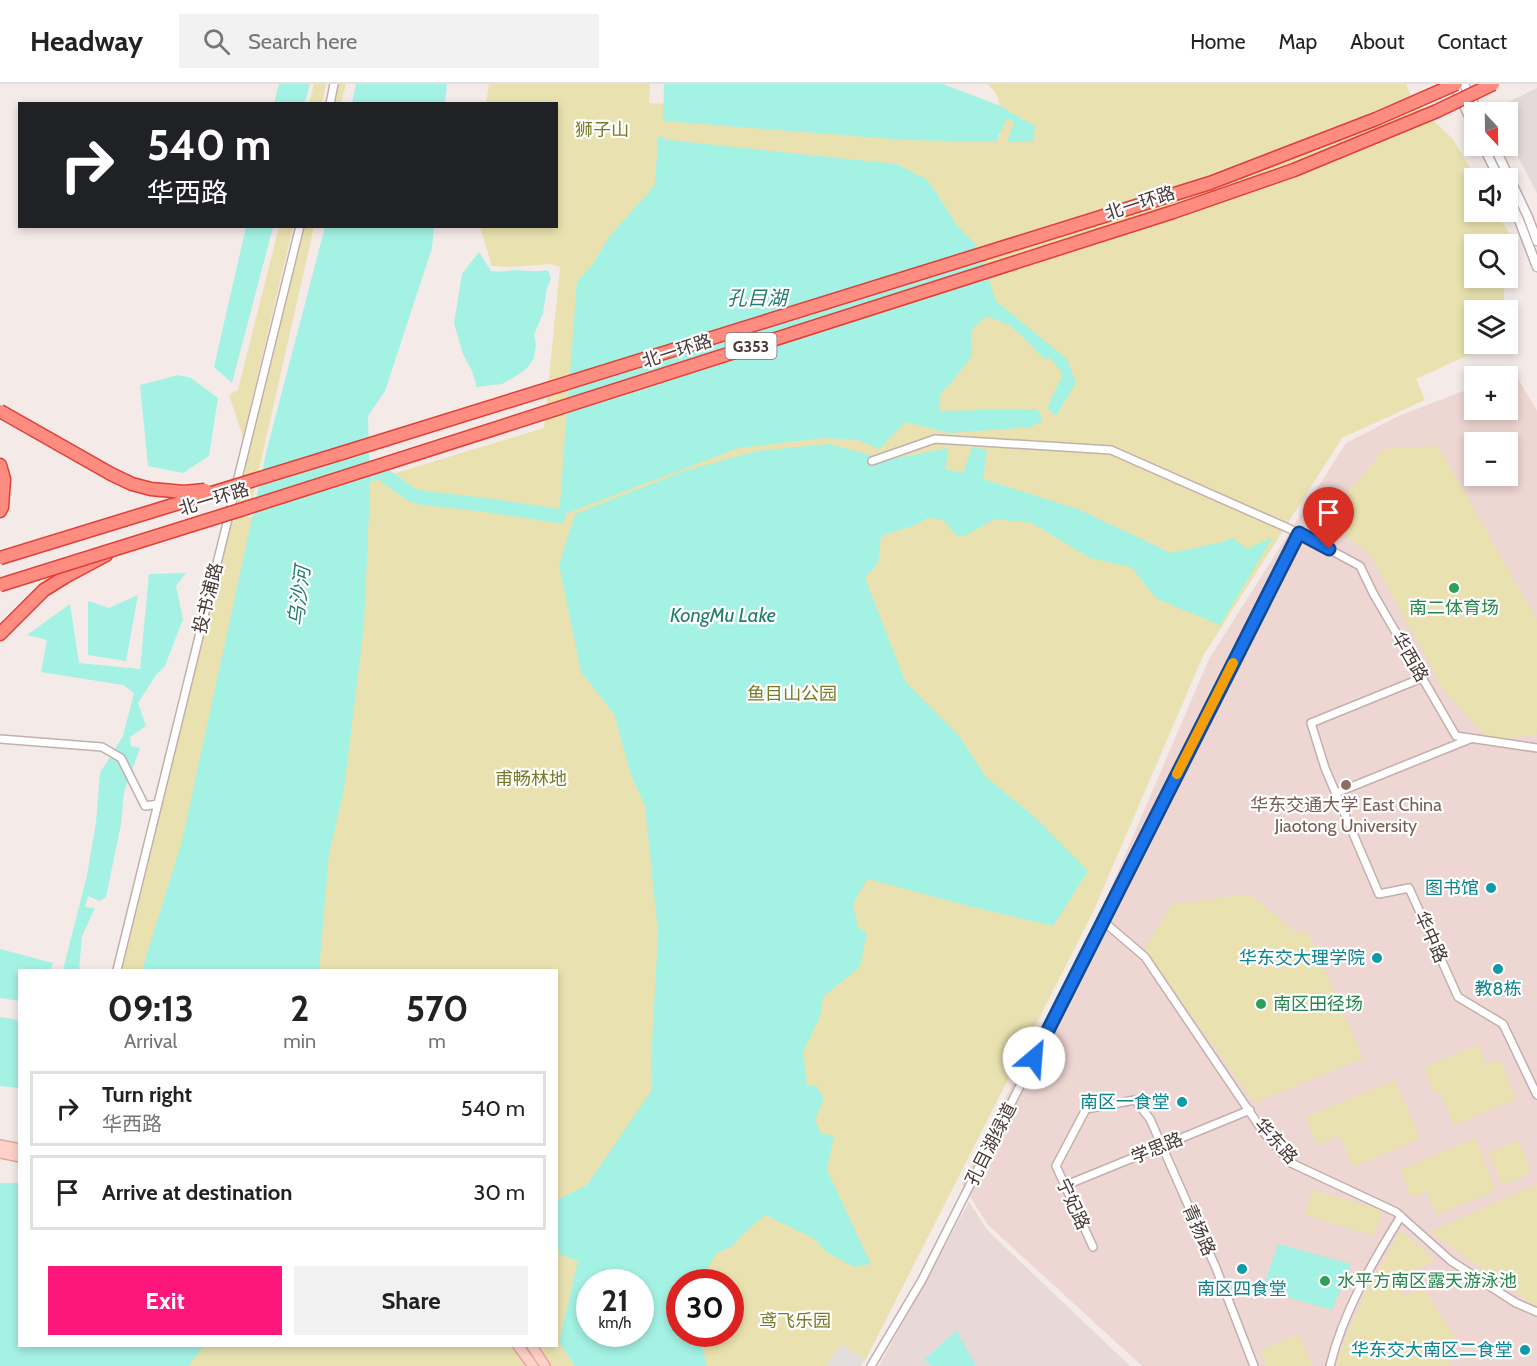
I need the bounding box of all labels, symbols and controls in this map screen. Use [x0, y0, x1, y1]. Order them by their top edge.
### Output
search box [179, 14, 599, 68]
text: Headway [30, 24, 143, 58]
icon: search [200, 25, 233, 58]
text: Search here [248, 28, 357, 55]
text: Home [1190, 29, 1246, 54]
text: Map [1279, 29, 1317, 54]
text: About [1350, 29, 1404, 54]
text: Contact [1437, 29, 1507, 54]
north arrow [1464, 102, 1518, 156]
map controls [1464, 102, 1518, 486]
text: 540 m [147, 119, 271, 171]
park label: 狮子山 [575, 119, 629, 141]
icon: right [48, 126, 126, 204]
button: sound [1464, 168, 1518, 222]
text: 华西路 [147, 176, 228, 209]
street label: 北一环路 [1102, 181, 1178, 225]
button: search [1464, 234, 1518, 288]
water label: 孔目湖 [727, 286, 790, 310]
button: layers [1464, 300, 1518, 354]
street label: 北一环路 [639, 329, 715, 373]
road number: G353 [726, 333, 777, 359]
button: + [1464, 366, 1518, 420]
button: − [1464, 432, 1518, 486]
street label: 北一环路 [176, 478, 252, 520]
pin [1303, 487, 1354, 549]
icon: arrive [1312, 496, 1345, 529]
street label: 投书浦路 [189, 560, 227, 636]
water label: 乌沙河 [283, 561, 315, 627]
marker: 南二体育场 [1447, 581, 1461, 595]
place label: 南二体育场 [1409, 597, 1499, 619]
water label: KongMu Lake [670, 603, 776, 627]
street label: 华西路 [1387, 628, 1433, 686]
park label: 鱼目山公园 [747, 683, 837, 705]
park label: 甫畅林地 [495, 768, 567, 790]
marker: 华东交通大学 East China Jiaotong University [1339, 778, 1353, 792]
place label: 华东交通大学 East China Jiaotong University [1250, 794, 1442, 837]
place label: 图书馆 [1425, 877, 1479, 899]
marker: 图书馆 [1484, 881, 1498, 895]
street label: 华中路 [1410, 908, 1452, 966]
place label: 华东交大理学院 [1239, 947, 1365, 969]
marker: 华东交大理学院 [1370, 951, 1384, 965]
marker: 教8栋 [1491, 962, 1505, 976]
place label: 教8栋 [1475, 978, 1521, 1000]
text: 09:13 [107, 986, 194, 1030]
text: 2 [290, 986, 309, 1030]
text: 570 [406, 986, 469, 1030]
place label: 南区田径场 [1273, 993, 1363, 1015]
marker: 南区田径场 [1254, 997, 1268, 1011]
position arrow [1002, 1026, 1066, 1090]
text: Arrival [124, 1029, 177, 1053]
text: min [283, 1029, 316, 1053]
text: m [428, 1029, 446, 1053]
text: Turn right [102, 1081, 192, 1108]
place label: 南区一食堂 [1080, 1091, 1170, 1113]
icon: right [51, 1092, 84, 1125]
text: 540 m [461, 1095, 525, 1122]
marker: 南区一食堂 [1175, 1095, 1189, 1109]
street label: 孔目湖绿道 [961, 1099, 1021, 1189]
text: 华西路 [102, 1112, 162, 1136]
street label: 华东路 [1250, 1114, 1302, 1168]
street label: 学思路 [1128, 1128, 1186, 1168]
street label: 宁妃路 [1052, 1175, 1094, 1233]
icon: arrive [51, 1176, 84, 1209]
text: Arrive at destination [102, 1179, 292, 1206]
text: 30 m [473, 1179, 525, 1206]
street label: 青扬路 [1178, 1201, 1220, 1259]
marker: 南区四食堂 [1235, 1262, 1249, 1276]
button: Exit [48, 1266, 282, 1335]
button: Share [294, 1266, 528, 1335]
speed limit sign: 30 [666, 1269, 744, 1347]
place label: 水平方南区露天游泳池 [1337, 1270, 1517, 1292]
marker: 水平方南区露天游泳池 [1318, 1274, 1332, 1288]
place label: 南区四食堂 [1197, 1278, 1287, 1300]
text: 21 [602, 1282, 628, 1319]
park label: 鸢飞乐园 [759, 1310, 831, 1332]
text: km/h [599, 1314, 631, 1332]
place label: 华东交大南区二食堂 [1351, 1339, 1513, 1361]
marker: 华东交大南区二食堂 [1518, 1343, 1532, 1357]

